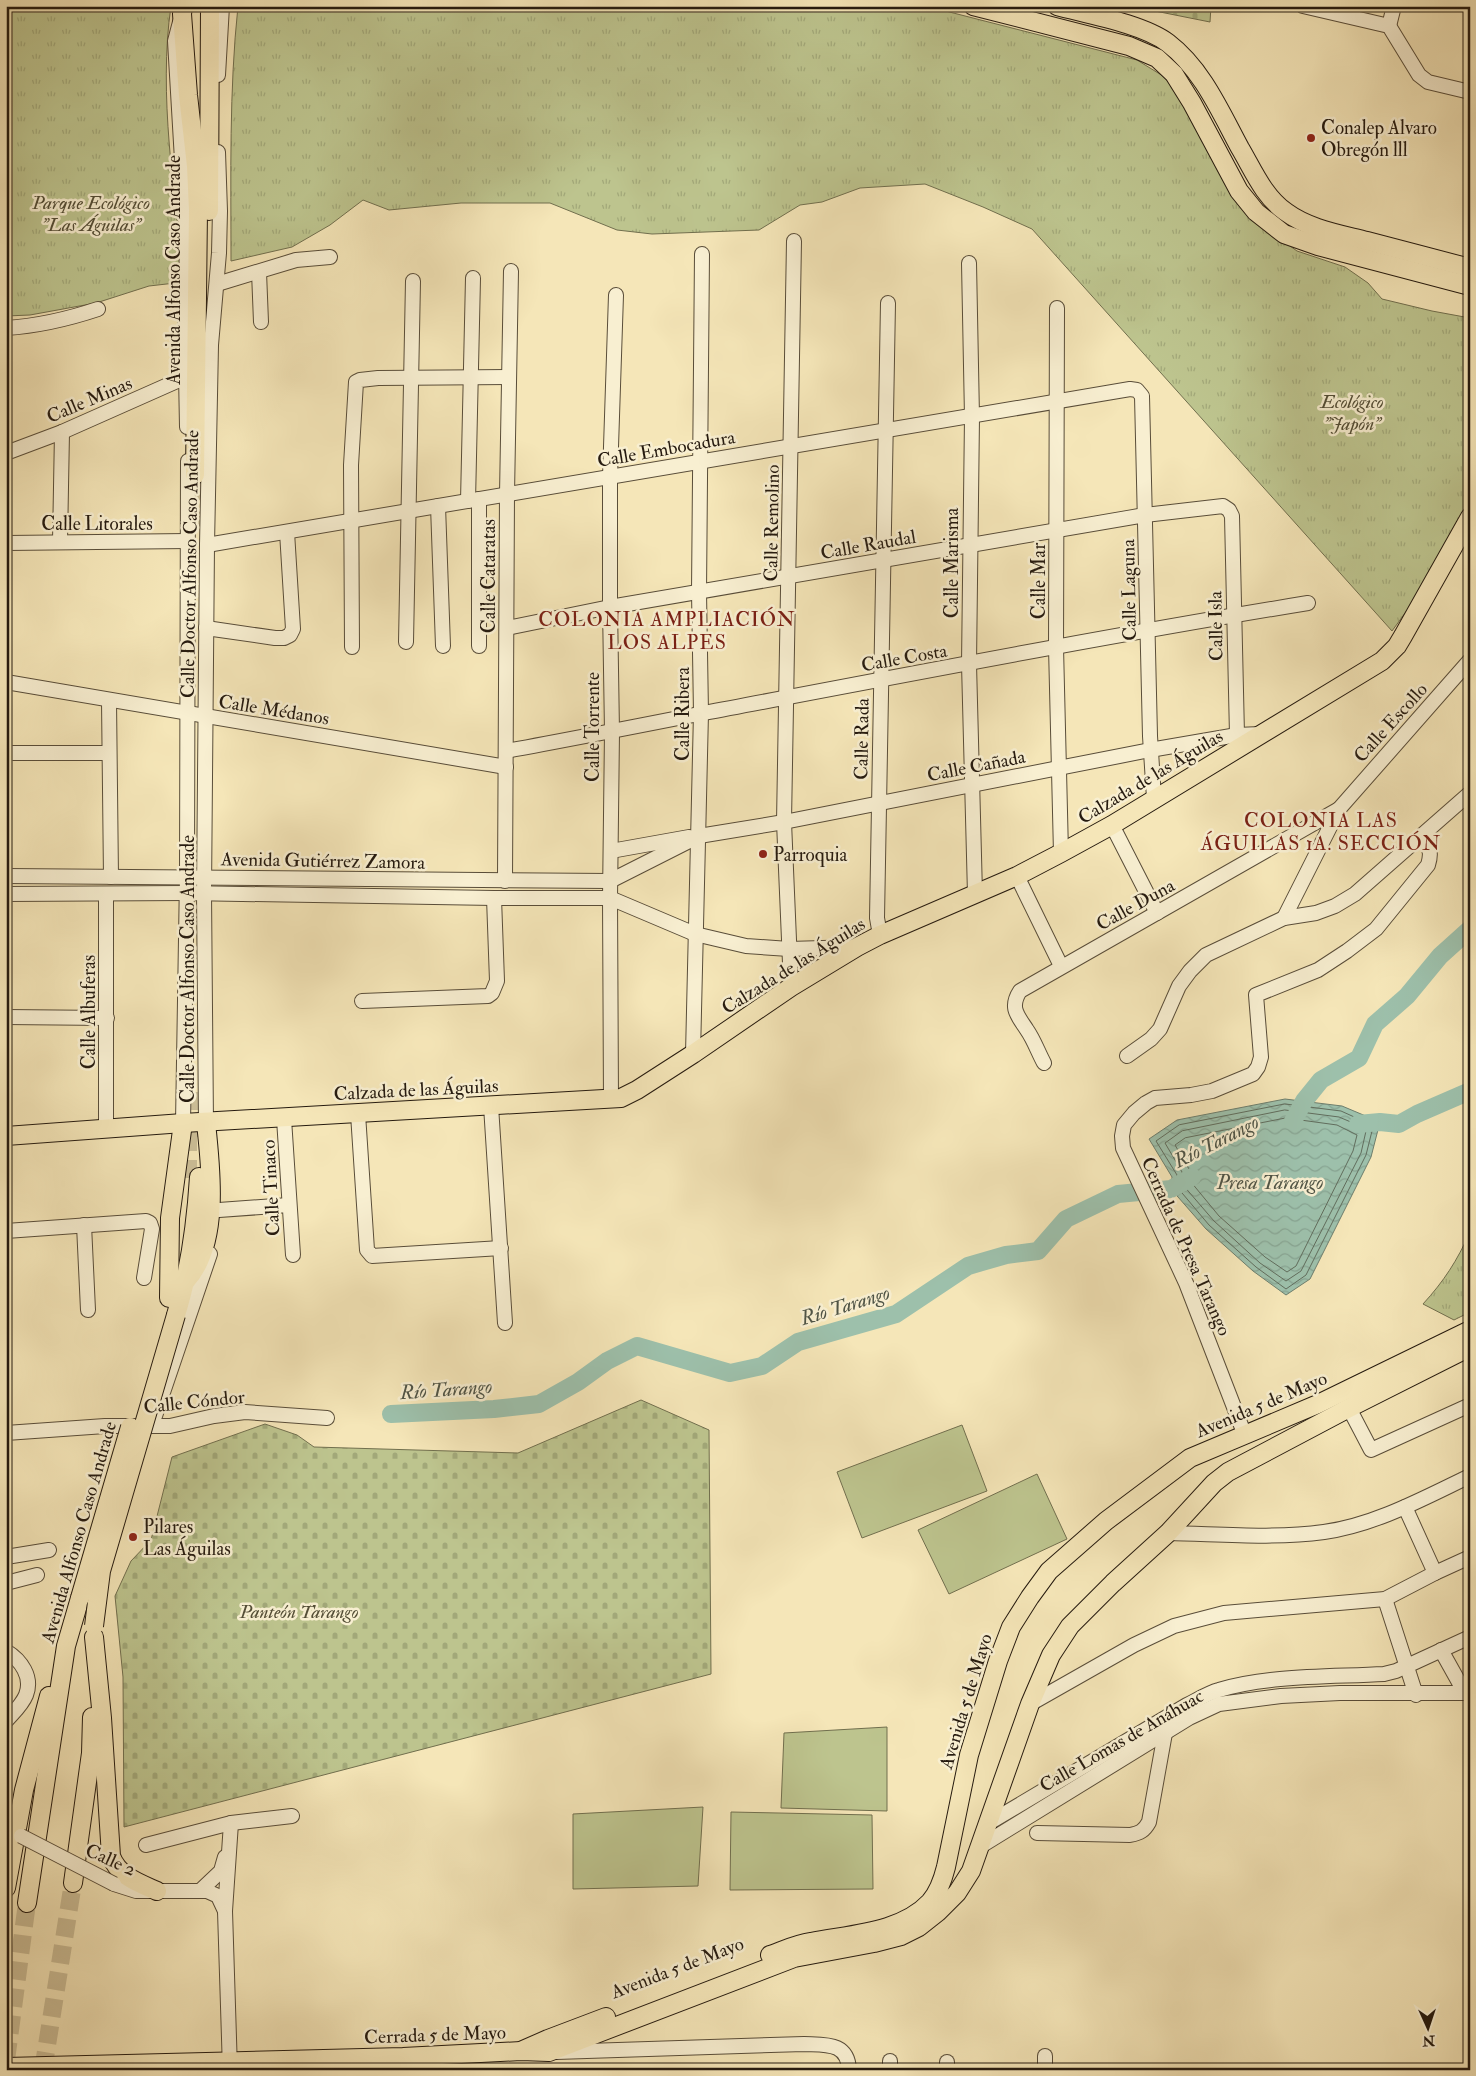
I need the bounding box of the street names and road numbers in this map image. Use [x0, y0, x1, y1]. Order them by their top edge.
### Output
street label: Avenida Alfonso Caso Andrade [162, 155, 186, 386]
street label: Calle Minas [43, 371, 136, 429]
street label: Calle Embocadura [595, 425, 737, 473]
street label: Calle Doctor Alfonso Caso Andrade [176, 430, 204, 698]
street label: Calle Remolino [759, 464, 785, 582]
street label: Calle Marisma [940, 508, 964, 618]
street label: Calle Litorales [41, 512, 153, 536]
street label: Calle Cataratas [477, 519, 501, 633]
street label: Calle Raudal [819, 525, 918, 565]
street label: Calle Laguna [1116, 539, 1142, 641]
street label: Calle Mar [1027, 543, 1051, 619]
street label: Calle Isla [1203, 591, 1229, 661]
street label: Calle Costa [859, 639, 949, 677]
street label: Calle Ribera [671, 667, 695, 761]
street label: Calle Torrente [581, 672, 605, 782]
street label: Calle Escollo [1349, 678, 1433, 767]
street label: Calle Médanos [217, 689, 331, 731]
street label: Calle Rada [849, 698, 875, 780]
street label: Calzada de las Águilas [1073, 722, 1227, 830]
street label: Calle Cañada [925, 745, 1028, 787]
street label: Calle Doctor Alfonso Caso Andrade [176, 835, 200, 1103]
street label: Avenida Gutiérrez Zamora [220, 847, 426, 875]
street label: Calle Duna [1092, 873, 1179, 936]
street label: Calzada de las Águilas [716, 910, 870, 1020]
street label: Calle Albuferas [77, 955, 101, 1069]
street label: Calzada de las Águilas [333, 1072, 499, 1106]
street label: Calle Tinaco [256, 1139, 286, 1237]
street label: Cerrada de Presa Tarango [1136, 1153, 1236, 1340]
street label: Avenida 5 de Mayo [1191, 1366, 1331, 1444]
street label: Calle Cóndor [142, 1385, 246, 1419]
street label: Avenida Alfonso Caso Andrade [35, 1419, 122, 1647]
street label: Avenida 5 de Mayo [934, 1631, 998, 1773]
street label: Calle Lomas de Anáhuac [1035, 1684, 1208, 1798]
street label: Calle 2 [82, 1838, 140, 1882]
street label: Avenida 5 de Mayo [607, 1932, 747, 2005]
street label: Cerrada 5 de Mayo [364, 2021, 506, 2049]

